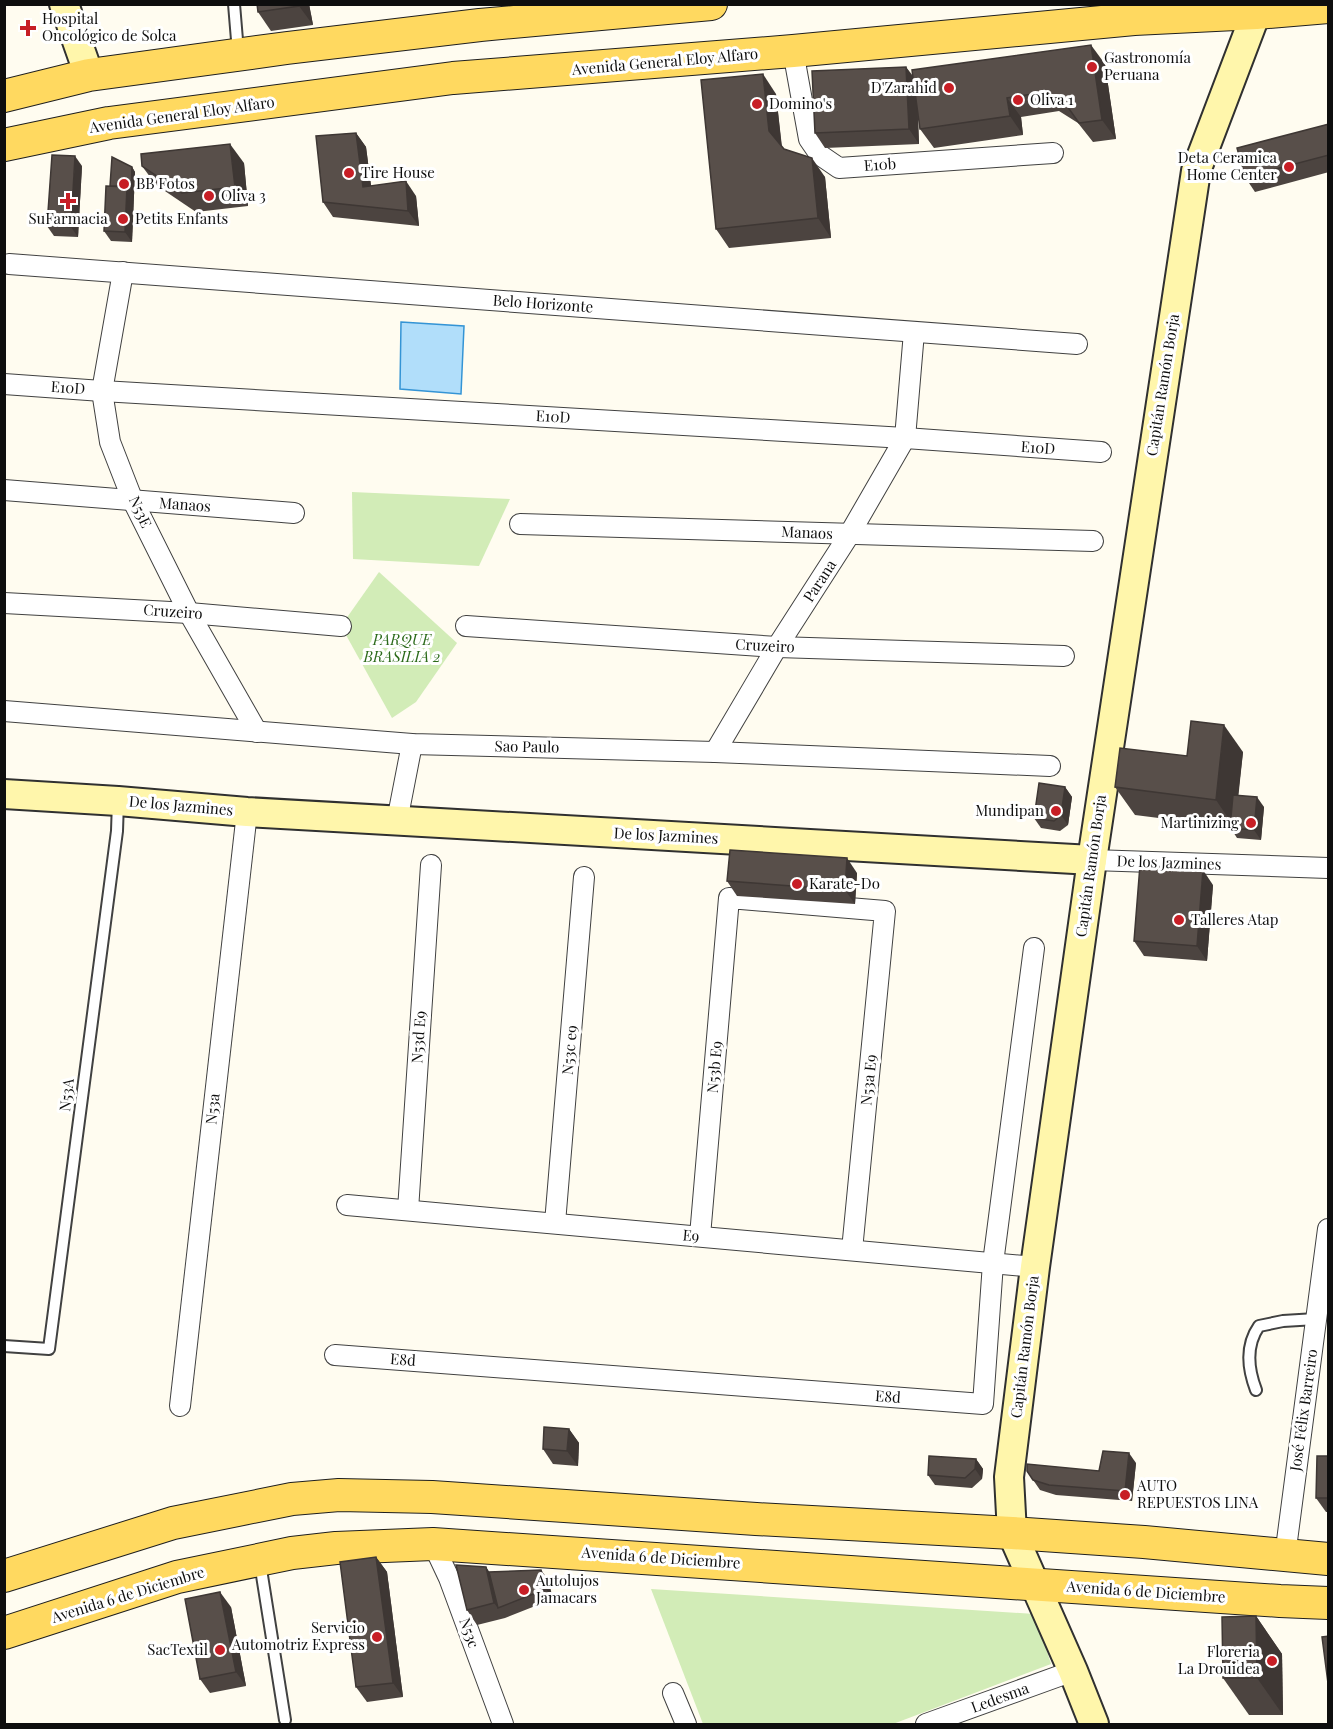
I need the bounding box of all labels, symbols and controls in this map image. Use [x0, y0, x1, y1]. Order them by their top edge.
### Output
place label: Hospital Oncológico de Solca [42, 8, 177, 45]
marker: Hospital Oncológico de Solca [19, 19, 37, 37]
street label: Avenida General Eloy Alfaro [570, 43, 759, 79]
place label: Gastronomía Peruana [1104, 47, 1191, 84]
marker: Gastronomía Peruana [1085, 60, 1099, 74]
place label: D'Zarahid [871, 77, 937, 97]
marker: D'Zarahid [942, 81, 956, 95]
place label: Oliva 1 [1030, 89, 1074, 109]
street label: Avenida General Eloy Alfaro [87, 91, 276, 137]
place label: Domino's [769, 93, 832, 113]
marker: Oliva 1 [1011, 93, 1025, 107]
marker: Domino's [750, 97, 764, 111]
place label: Deta Ceramica Home Center [1178, 147, 1278, 184]
street label: E10b [863, 153, 897, 175]
marker: Deta Ceramica Home Center [1282, 160, 1296, 174]
place label: Tire House [361, 162, 435, 182]
marker: Tire House [342, 166, 356, 180]
place label: BB Fotos [136, 173, 195, 193]
marker: BB Fotos [117, 177, 131, 191]
place label: Oliva 3 [221, 185, 266, 205]
marker: Oliva 3 [202, 189, 216, 203]
marker: SuFarmacia [61, 194, 75, 208]
place label: SuFarmacia [28, 208, 108, 228]
place label: Petits Enfants [135, 208, 228, 228]
marker: Petits Enfants [116, 212, 130, 226]
street label: Belo Horizonte [492, 290, 594, 316]
street label: Capitán Ramón Borja [1141, 312, 1183, 457]
street label: E10D [50, 376, 86, 398]
street label: E10D [535, 405, 571, 427]
street label: E10D [1020, 436, 1056, 458]
street label: Manaos [159, 492, 212, 516]
street label: N53E [125, 493, 157, 531]
street label: Manaos [781, 521, 833, 543]
street label: Parana [798, 555, 841, 605]
street label: Cruzeiro [143, 599, 203, 623]
park label: PARQUE BRASILIA 2 [363, 629, 440, 666]
street label: Cruzeiro [735, 633, 795, 657]
street label: Sao Paulo [494, 735, 560, 757]
street label: De los Jazmines [128, 790, 234, 820]
street label: Capitán Ramón Borja [1070, 793, 1110, 938]
place label: Mundipan [975, 800, 1044, 820]
marker: Mundipan [1049, 804, 1063, 818]
place label: Martinizing [1161, 812, 1239, 832]
marker: Martinizing [1244, 816, 1258, 830]
street label: De los Jazmines [613, 822, 719, 848]
street label: De los Jazmines [1116, 850, 1222, 874]
place label: Karate-Do [809, 873, 880, 893]
marker: Karate-Do [790, 877, 804, 891]
place label: Talleres Atap [1191, 909, 1279, 929]
marker: Talleres Atap [1172, 913, 1186, 927]
street label: N53d E9 [406, 1010, 430, 1064]
street label: N53c e9 [557, 1024, 581, 1076]
street label: N53b E9 [702, 1040, 726, 1094]
street label: N53a E9 [855, 1053, 881, 1106]
street label: N53A [54, 1077, 78, 1112]
street label: N53a [200, 1092, 224, 1125]
street label: E9 [682, 1224, 700, 1246]
street label: Capitán Ramón Borja [1005, 1274, 1043, 1419]
street label: E8d [390, 1348, 417, 1370]
street label: José Félix Barreiro [1284, 1348, 1321, 1473]
street label: E8d [875, 1385, 902, 1407]
place label: AUTO REPUESTOS LINA [1136, 1475, 1259, 1512]
marker: AUTO REPUESTOS LINA [1118, 1488, 1132, 1502]
street label: Avenida 6 de Diciembre [580, 1541, 741, 1573]
street label: Avenida 6 de Diciembre [48, 1561, 207, 1627]
place label: Autolujos Jamacars [535, 1570, 599, 1607]
street label: Avenida 6 de Diciembre [1065, 1575, 1226, 1607]
marker: Autolujos Jamacars [517, 1583, 531, 1597]
street label: N53c [455, 1615, 485, 1651]
place label: Servicio Automotriz Express [231, 1617, 365, 1654]
marker: Servicio Automotriz Express [370, 1630, 384, 1644]
place label: SacTextil [147, 1639, 208, 1659]
place label: Floreria La Drouidea [1178, 1641, 1261, 1678]
marker: SacTextil [213, 1643, 227, 1657]
marker: Floreria La Drouidea [1265, 1654, 1279, 1668]
street label: Ledesma [968, 1677, 1032, 1717]

